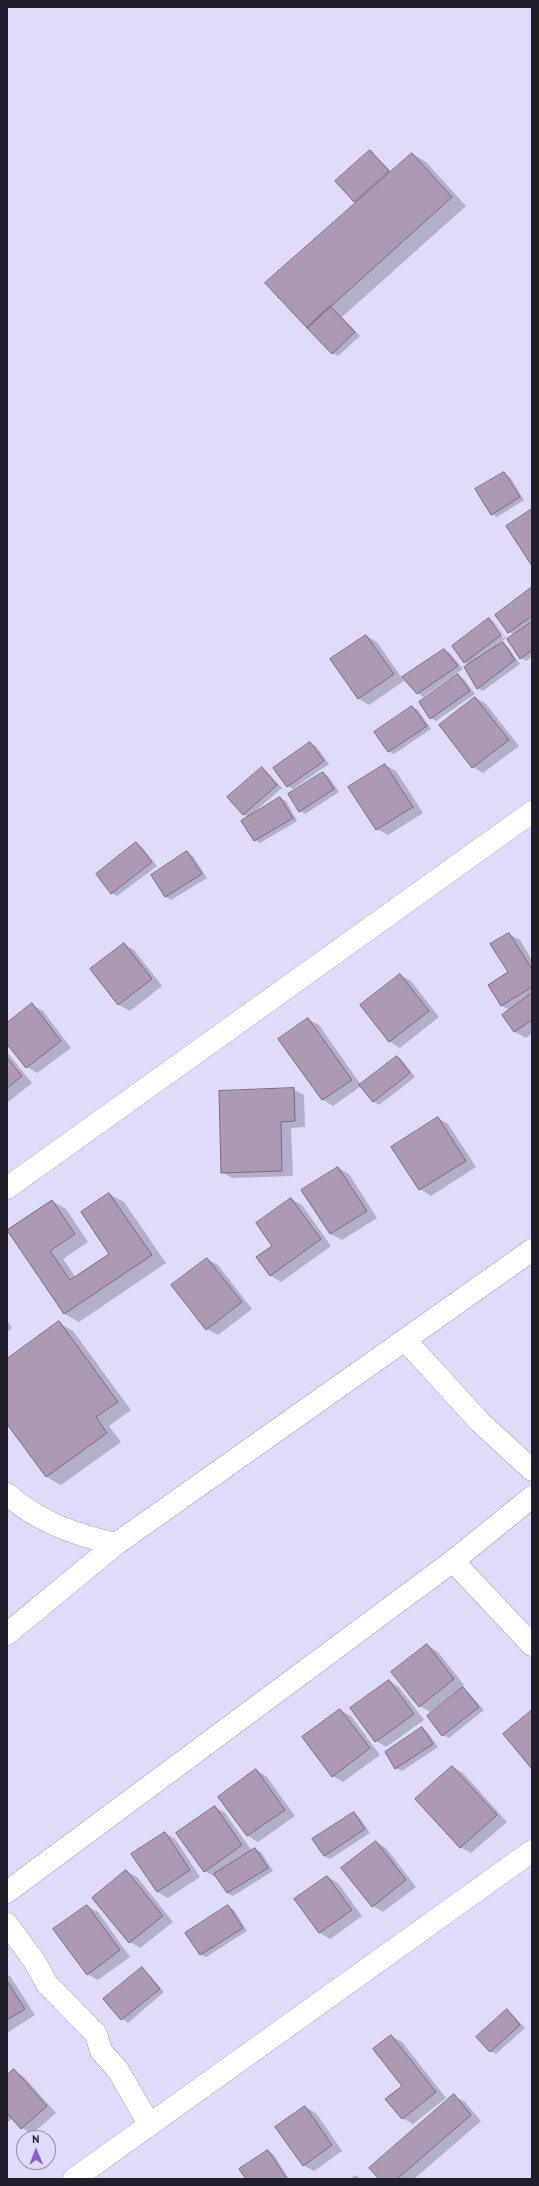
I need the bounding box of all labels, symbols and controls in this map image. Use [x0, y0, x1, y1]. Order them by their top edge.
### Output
north arrow [16, 2130, 56, 2170]
text: N [32, 2132, 40, 2146]

